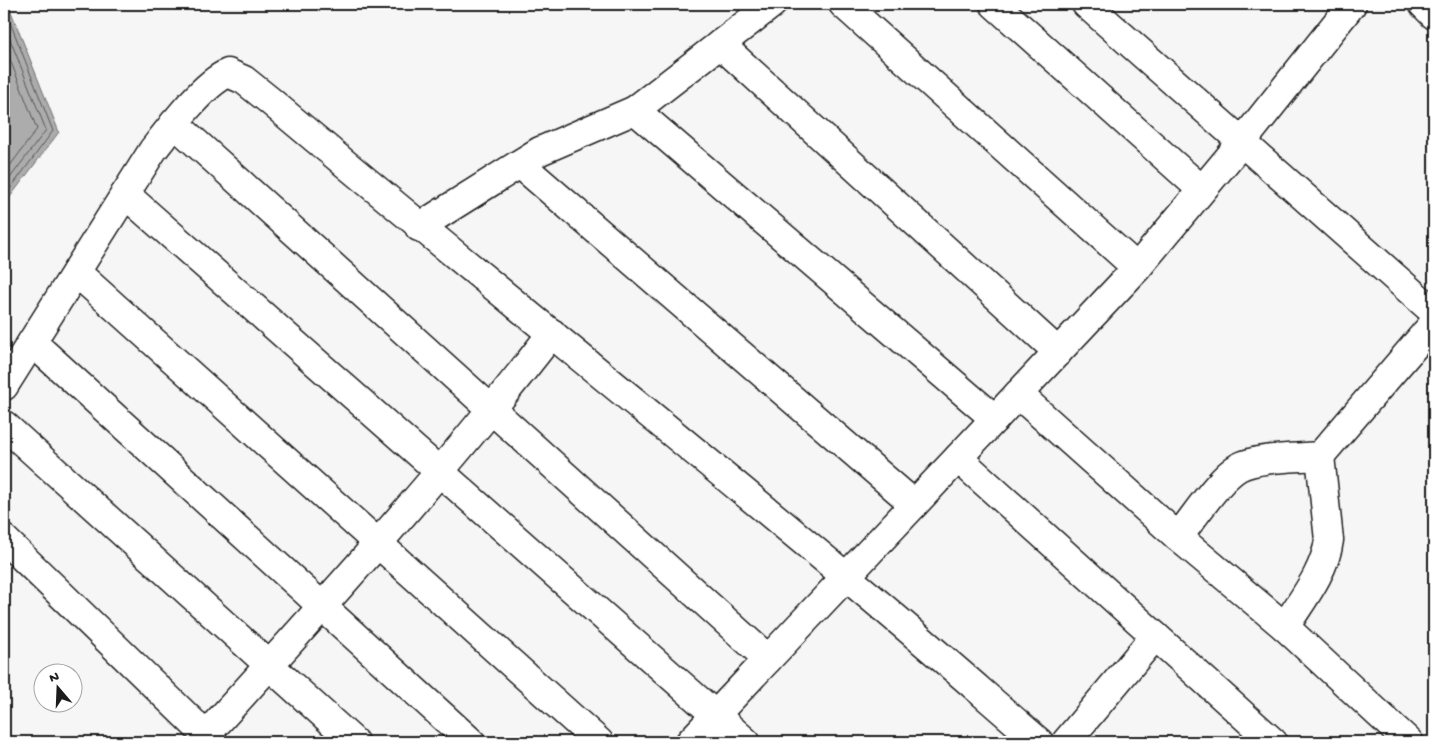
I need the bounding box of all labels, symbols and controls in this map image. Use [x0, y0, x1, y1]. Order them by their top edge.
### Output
north arrow [32, 664, 82, 714]
text: N [47, 669, 62, 688]

